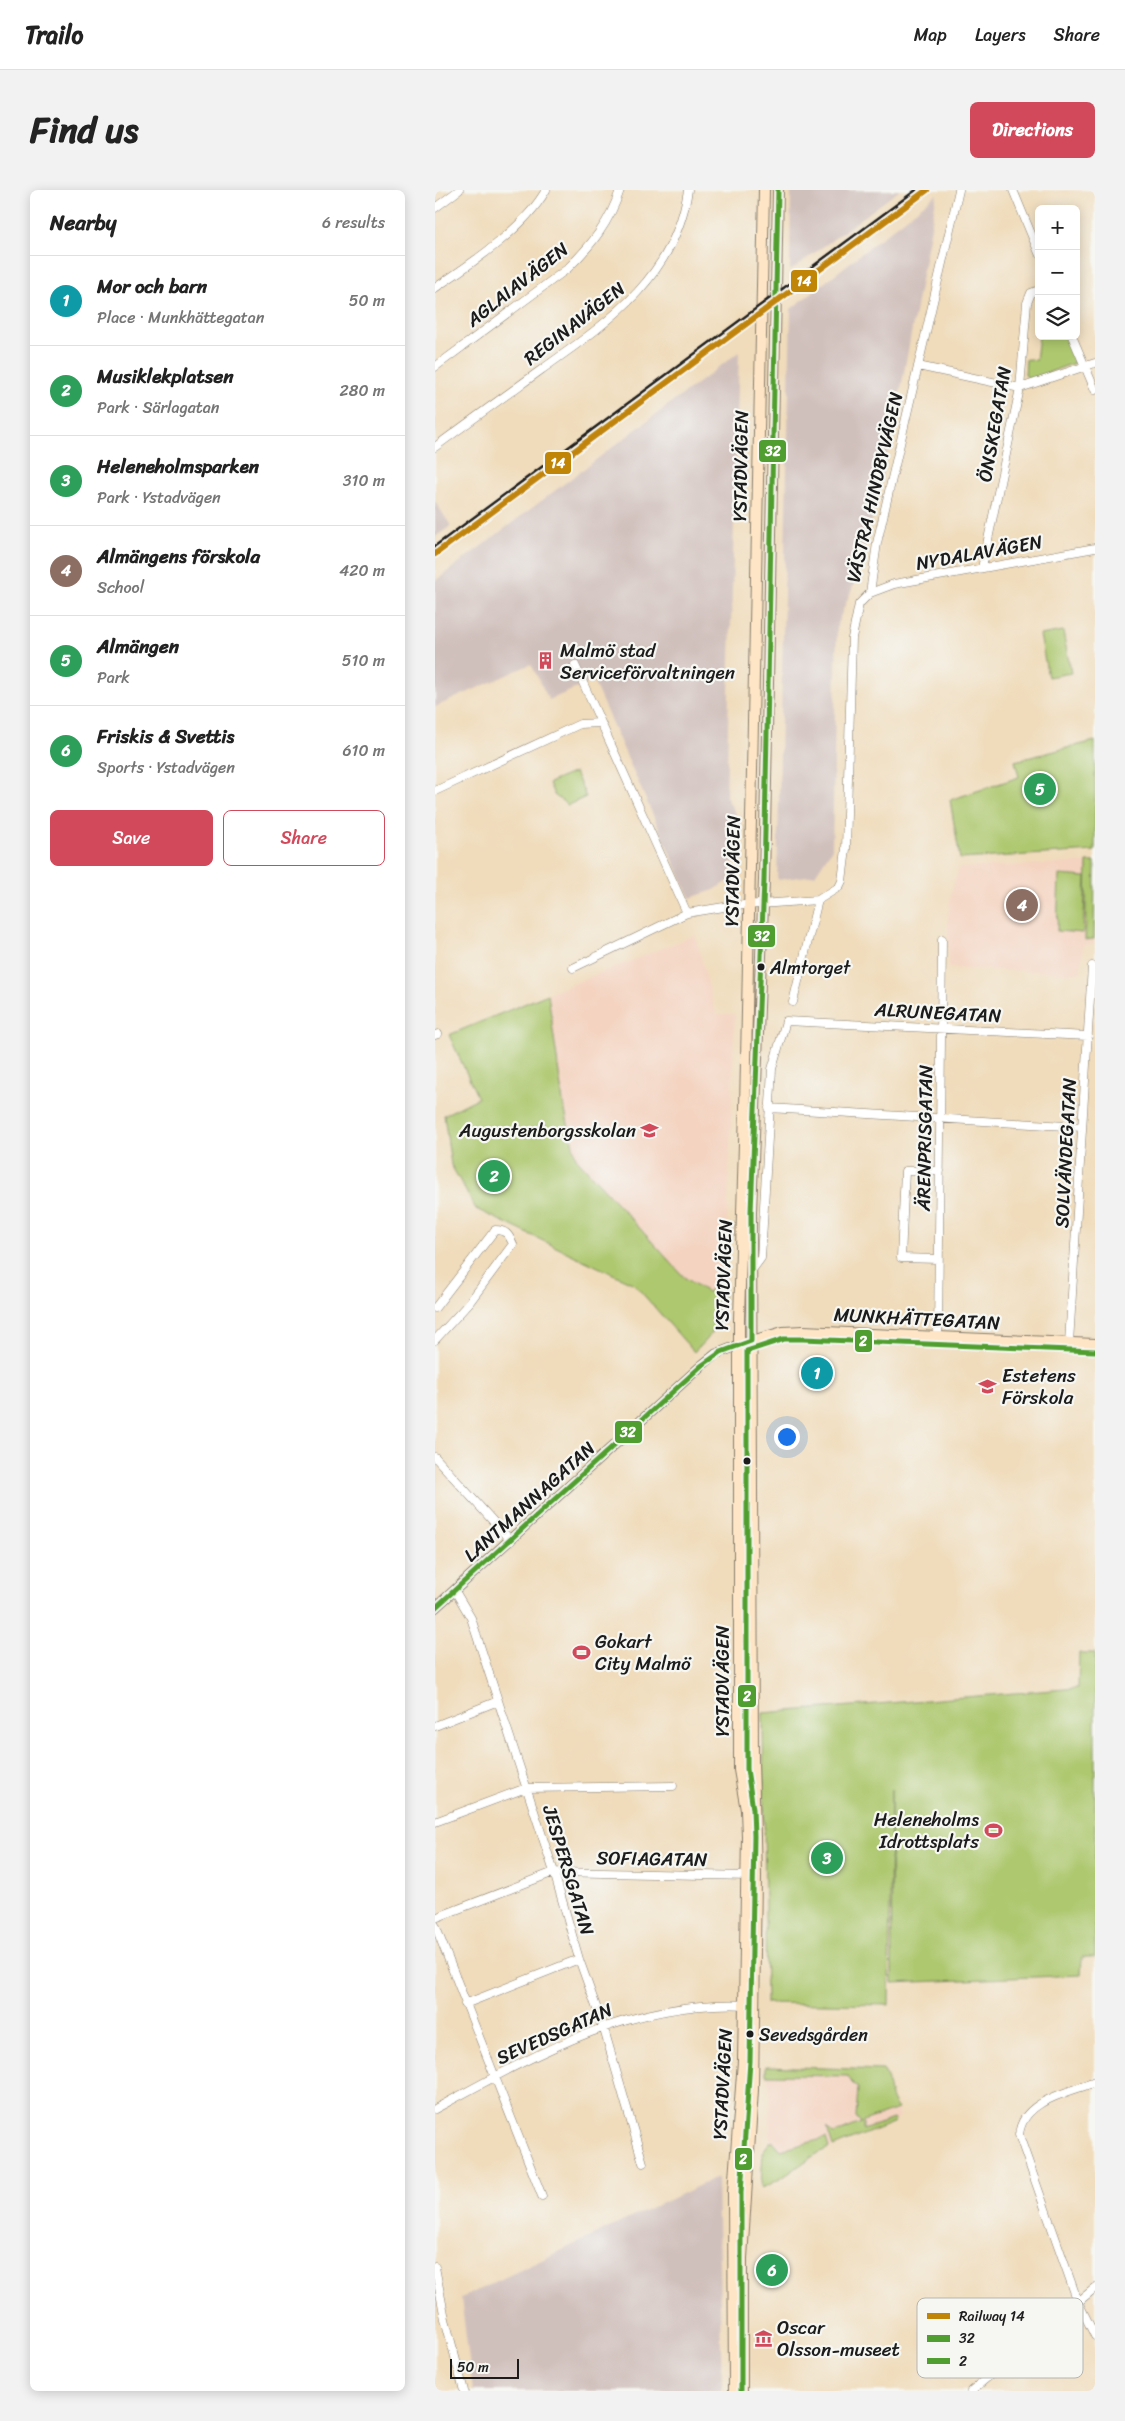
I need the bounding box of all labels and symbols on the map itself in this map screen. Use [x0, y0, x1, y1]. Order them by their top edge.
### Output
street label: AGLAIAVÄGEN [458, 233, 577, 336]
line badge: 14 [790, 269, 818, 293]
text: 14 [797, 269, 812, 294]
street label: REGINAVÄGEN [516, 273, 633, 374]
street label: ÖNSKEGATAN [968, 364, 1021, 485]
street label: VÄSTRA HINDBYVÄGEN [837, 389, 912, 586]
street label: YSTADVÄGEN [723, 410, 758, 522]
line badge: 32 [758, 439, 787, 463]
text: 32 [764, 439, 782, 464]
line badge: 14 [544, 451, 572, 475]
text: 14 [551, 451, 566, 476]
street label: NYDALAVÄGEN [913, 525, 1045, 580]
place label: Malmö stad Serviceförvaltningen [560, 634, 735, 689]
building icon: Malmö stad Serviceförvaltningen [536, 651, 556, 671]
pin: 5 [1024, 770, 1056, 808]
street label: YSTADVÄGEN [715, 815, 750, 927]
pin: 4 [1006, 886, 1038, 924]
line badge: 32 [747, 924, 776, 948]
text: 32 [753, 924, 771, 949]
place label: Almtorget [769, 952, 851, 984]
marker: Almtorget [756, 962, 766, 972]
street label: ALRUNEGATAN [873, 993, 1002, 1032]
street label: ÄRENPRISGATAN [907, 1064, 942, 1212]
street label: SOLVÄNDEGATAN [1045, 1077, 1086, 1229]
place label: Augustenborgsskolan [458, 1114, 636, 1147]
school or university icon: Augustenborgsskolan [640, 1120, 660, 1140]
pin: 2 [478, 1157, 510, 1195]
street label: YSTADVÄGEN [705, 1219, 742, 1331]
street label: MUNKHÄTTEGATAN [833, 1298, 1001, 1339]
line badge: 2 [854, 1329, 873, 1353]
text: 2 [858, 1329, 868, 1354]
pin: 1 [801, 1354, 833, 1392]
place label: Estetens Förskola [1002, 1359, 1076, 1414]
school or university icon: Estetens Förskola [978, 1376, 998, 1396]
line badge: 32 [614, 1420, 643, 1444]
text: 32 [619, 1420, 637, 1445]
your location [774, 1424, 800, 1450]
street label: LANTMANNAGATAN [456, 1433, 603, 1570]
unlabelled marker [742, 1456, 752, 1466]
place label: Gokart City Malmö [595, 1625, 692, 1680]
street label: YSTADVÄGEN [706, 1625, 739, 1737]
sports icon: Gokart City Malmö [571, 1642, 591, 1662]
line badge: 2 [737, 1684, 757, 1708]
text: 2 [742, 1684, 752, 1709]
street label: JESPERSGATAN [533, 1800, 604, 1940]
place label: Heleneholms Idrottsplats [874, 1803, 979, 1858]
sports icon: Heleneholms Idrottsplats [983, 1820, 1003, 1840]
pin: 3 [811, 1839, 843, 1877]
street label: SOFIAGATAN [596, 1841, 708, 1876]
street label: SEVEDSGATAN [491, 1993, 618, 2074]
place label: Sevedsgården [759, 2019, 868, 2051]
street label: YSTADVÄGEN [703, 2028, 742, 2141]
marker: Sevedsgården [745, 2029, 755, 2039]
line badge: 2 [734, 2147, 753, 2171]
text: 2 [738, 2147, 748, 2172]
pin: 6 [756, 2251, 788, 2289]
legend [917, 2298, 1083, 2378]
text: Railway 14 [959, 2304, 1025, 2329]
place label: Oscar Olsson-museet [777, 2311, 900, 2366]
text: 32 [959, 2326, 975, 2351]
museum icon: Oscar Olsson-museet [753, 2328, 773, 2348]
text: 2 [959, 2349, 967, 2374]
scale bar [450, 2356, 519, 2379]

